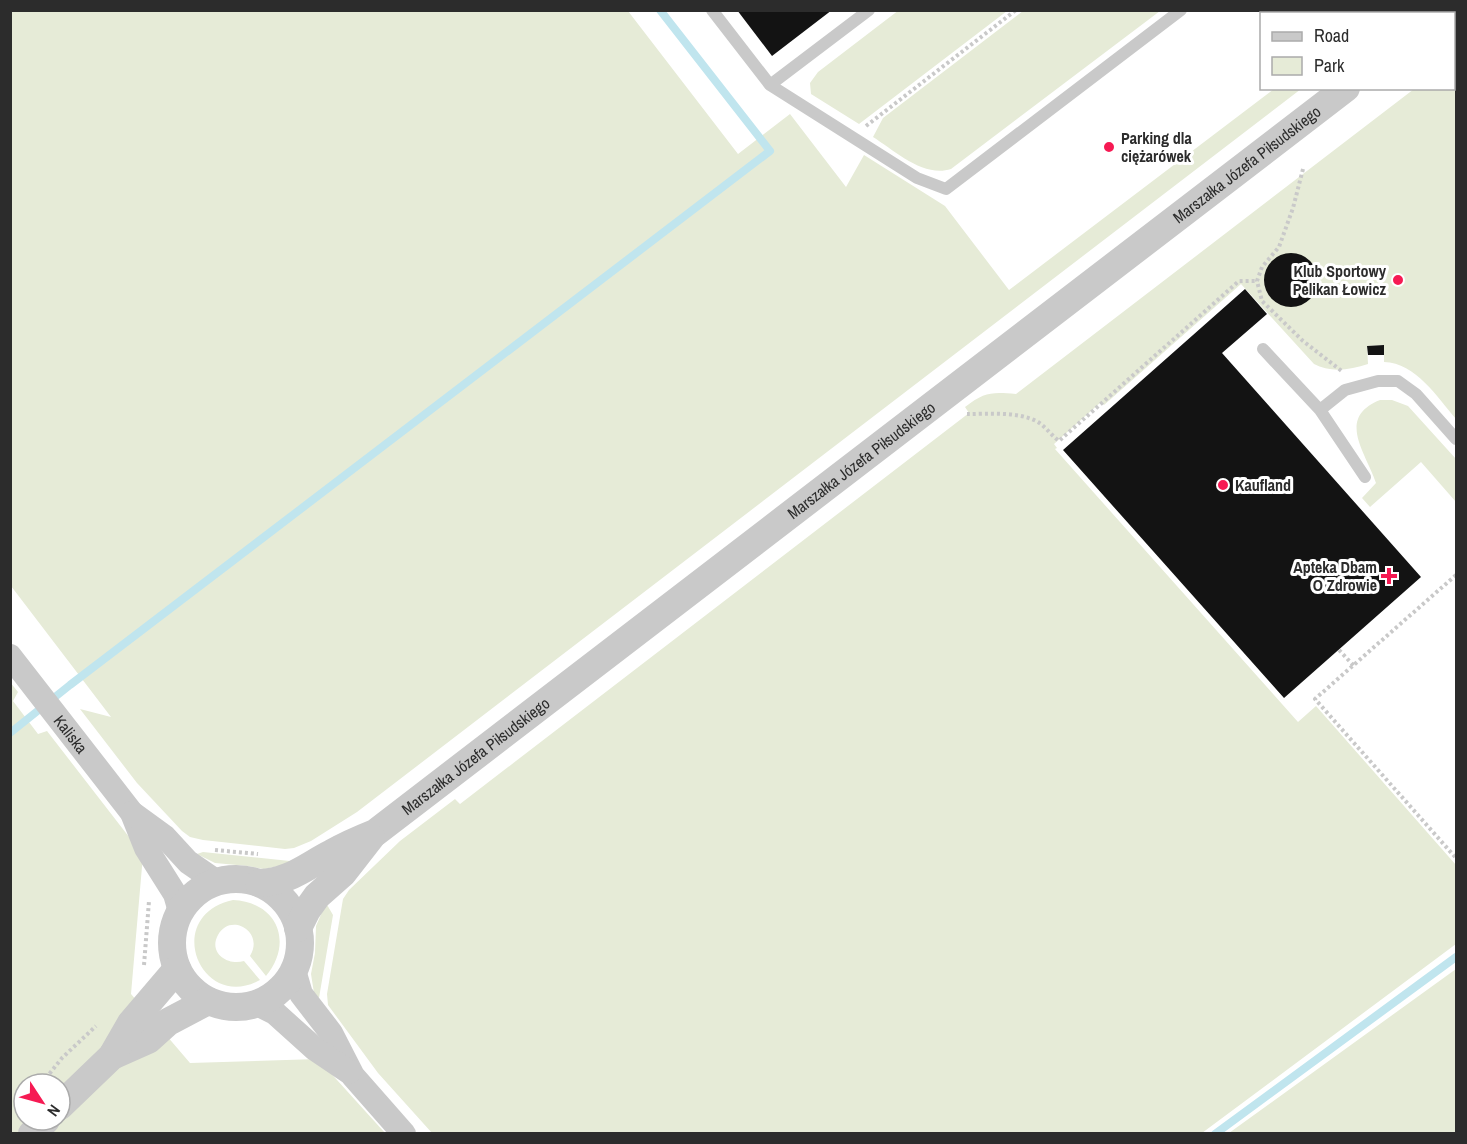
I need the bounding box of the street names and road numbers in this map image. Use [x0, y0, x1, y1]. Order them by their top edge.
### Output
street label: Marszałka Józefa Piłsudskiego [1168, 100, 1325, 228]
street label: Marszałka Józefa Piłsudskiego [783, 396, 940, 524]
street label: Marszałka Józefa Piłsudskiego [397, 692, 554, 820]
street label: Kaliska [49, 710, 93, 758]

